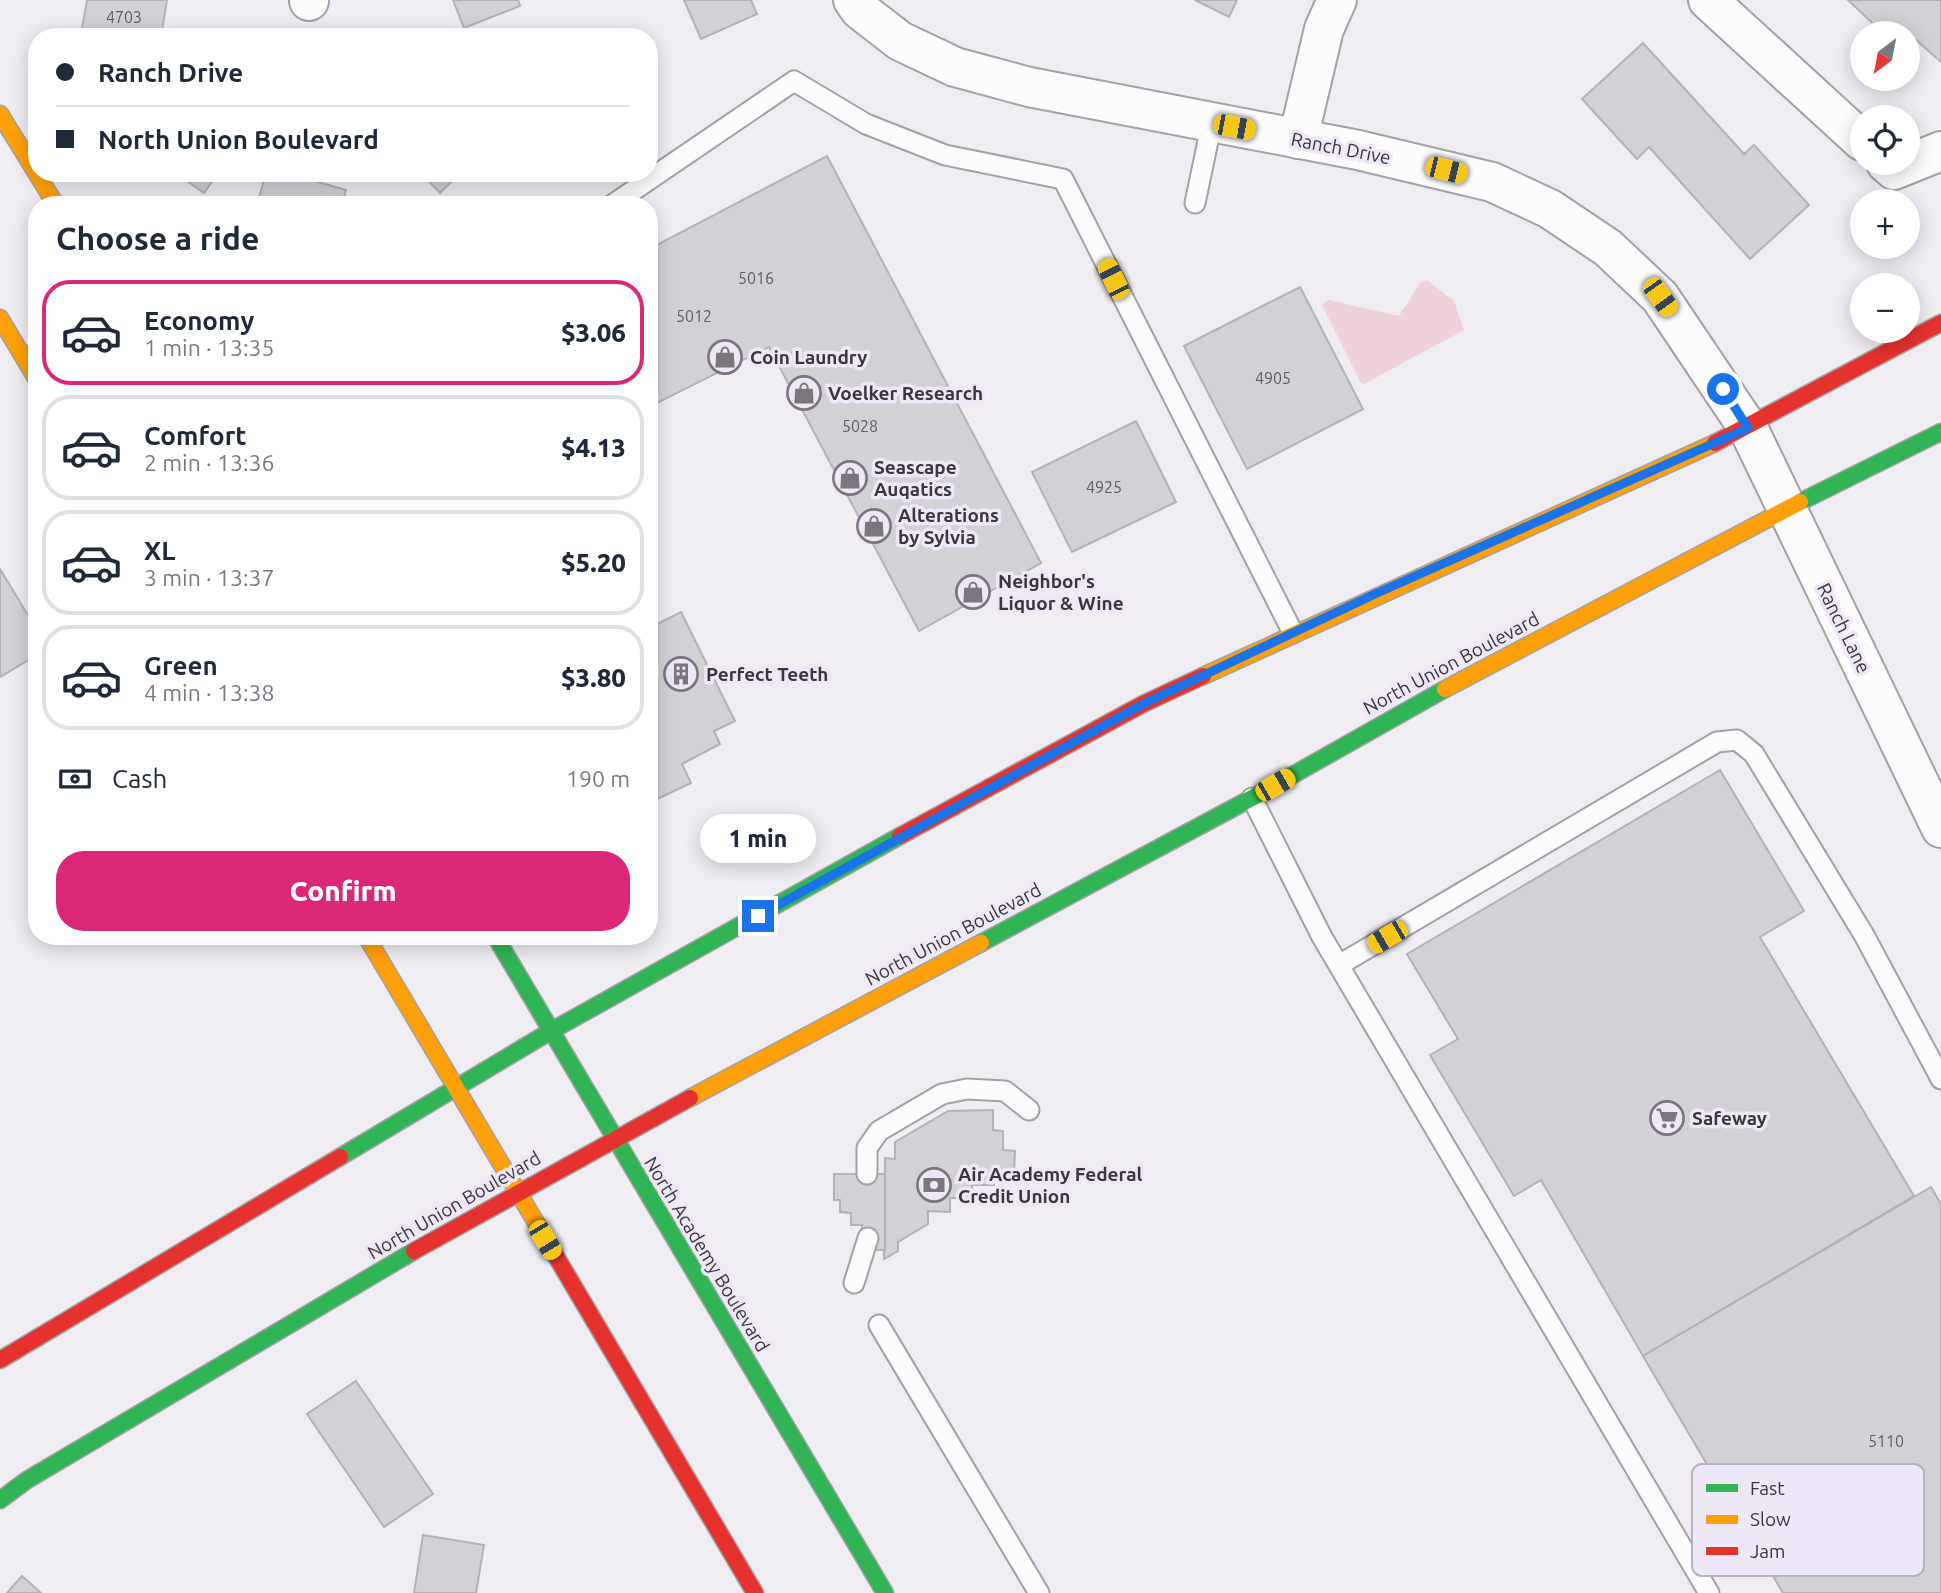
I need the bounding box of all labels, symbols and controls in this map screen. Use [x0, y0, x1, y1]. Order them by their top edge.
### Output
house number: 4703 [106, 8, 142, 26]
north arrow [1850, 21, 1920, 91]
map controls [1850, 21, 1920, 343]
text: Ranch Drive [98, 58, 243, 87]
button: locate [1850, 105, 1920, 175]
car [1212, 113, 1257, 141]
text: North Union Boulevard [98, 125, 379, 154]
street label: Ranch Drive [1289, 128, 1393, 168]
car [1424, 155, 1469, 185]
button: + [1850, 189, 1920, 259]
text: Choose a ride [56, 220, 259, 256]
car [1095, 256, 1132, 302]
house number: 5016 [738, 269, 774, 287]
button: − [1850, 273, 1920, 343]
car [1640, 274, 1681, 320]
icon: car [60, 301, 123, 364]
text: Economy [144, 306, 254, 335]
house number: 5012 [676, 307, 712, 325]
text: $3.06 [561, 318, 626, 347]
text: 1 min · 13:35 [144, 335, 275, 360]
shop icon: Coin Laundry [706, 338, 744, 376]
place label: Coin Laundry [750, 346, 867, 368]
house number: 4905 [1255, 369, 1291, 387]
route start [1707, 373, 1739, 405]
shop icon: Voelker Research [785, 374, 823, 412]
place label: Voelker Research [828, 382, 983, 404]
icon: car [60, 416, 123, 479]
house number: 5028 [842, 417, 878, 435]
text: Comfort [144, 421, 247, 450]
text: $4.13 [561, 433, 626, 462]
text: 2 min · 13:36 [144, 450, 275, 475]
place label: Seascape Auqatics [874, 456, 957, 500]
shop icon: Seascape Auqatics [831, 459, 869, 497]
house number: 4925 [1086, 478, 1122, 496]
place label: Alterations by Sylvia [898, 504, 999, 548]
shop icon: Alterations by Sylvia [855, 507, 893, 545]
icon: car [60, 531, 123, 594]
text: XL [144, 536, 175, 565]
text: $5.20 [561, 548, 626, 577]
text: 3 min · 13:37 [144, 565, 275, 590]
place label: Neighbor's Liquor & Wine [998, 570, 1124, 614]
shop icon: Neighbor's Liquor & Wine [954, 573, 992, 611]
street label: Ranch Lane [1813, 579, 1875, 677]
street label: North Union Boulevard [1359, 607, 1543, 719]
icon: car [60, 646, 123, 709]
text: Green [144, 651, 218, 680]
building icon: Perfect Teeth [662, 655, 700, 693]
text: $3.80 [561, 663, 626, 692]
place label: Perfect Teeth [706, 663, 828, 685]
text: 4 min · 13:38 [144, 680, 275, 705]
icon: cash [56, 760, 94, 798]
text: Cash [112, 764, 167, 793]
car [1252, 765, 1299, 805]
text: 190 m [566, 766, 630, 791]
callout: 1 min [700, 814, 816, 864]
text: 1 min [729, 826, 787, 851]
button: Confirm [56, 851, 630, 931]
street label: North Union Boulevard [861, 878, 1045, 990]
route end [742, 900, 774, 932]
car [1364, 917, 1411, 957]
supermarket icon: Safeway [1648, 1099, 1686, 1137]
place label: Safeway [1692, 1107, 1767, 1129]
street label: North Union Boulevard [364, 1146, 544, 1264]
street label: North Academy Boulevard [640, 1152, 774, 1356]
place label: Air Academy Federal Credit Union [958, 1163, 1142, 1207]
bank icon: Air Academy Federal Credit Union [915, 1166, 953, 1204]
car [526, 1217, 565, 1263]
house number: 5110 [1868, 1432, 1904, 1450]
legend [1692, 1464, 1924, 1576]
text: Fast [1750, 1477, 1785, 1499]
text: Slow [1750, 1508, 1791, 1530]
text: Jam [1750, 1540, 1786, 1562]

